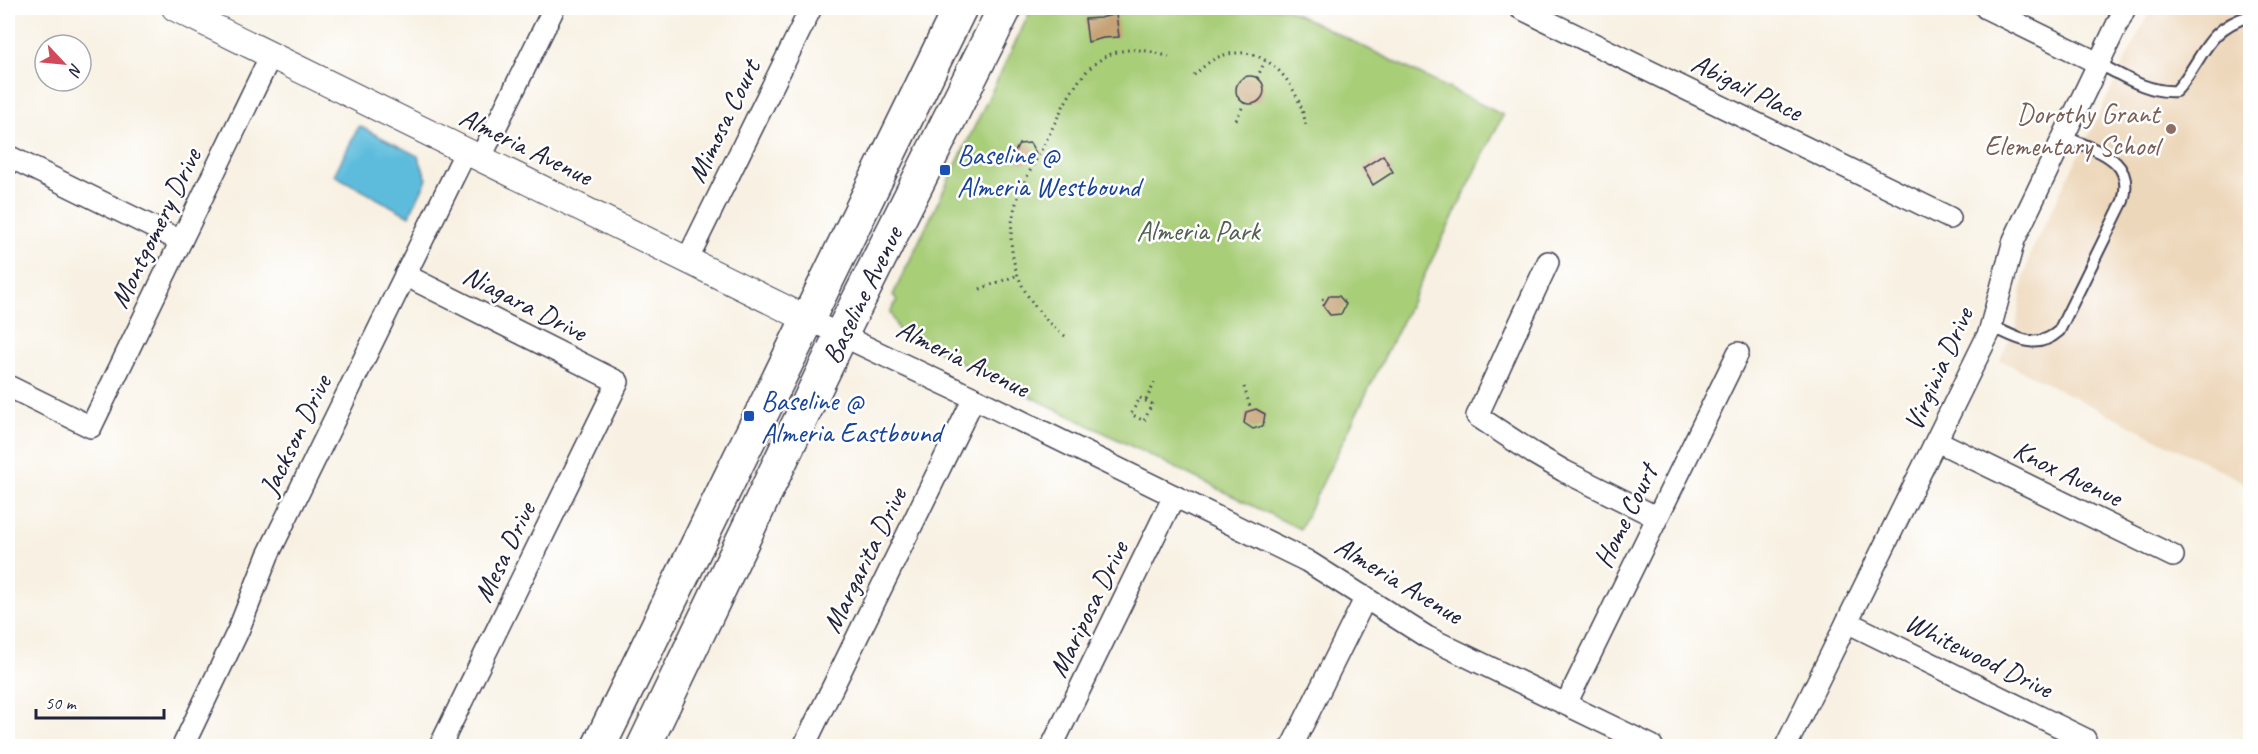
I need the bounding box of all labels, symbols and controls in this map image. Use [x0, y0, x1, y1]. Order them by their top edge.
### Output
north arrow [33, 33, 93, 93]
street label: Abigail Place [1686, 45, 1810, 130]
street label: Mimosa Court [678, 52, 769, 188]
text: N [63, 60, 87, 81]
place label: Dorothy Grant Elementary School [1984, 96, 2164, 163]
street label: Almeria Avenue [454, 99, 600, 194]
marker: Dorothy Grant Elementary School [2164, 122, 2178, 136]
place label: Baseline @ Almeria Westbound [957, 137, 1144, 204]
street label: Montgomery Drive [101, 141, 210, 314]
marker: Baseline @ Almeria Westbound [938, 163, 952, 177]
park label: Almeria Park [1136, 213, 1261, 248]
street label: Baseline Avenue [814, 219, 911, 369]
street label: Niagara Drive [457, 257, 594, 350]
street label: Virginia Drive [1895, 300, 1981, 436]
street label: Almeria Avenue [891, 311, 1037, 406]
street label: Jackson Drive [250, 367, 340, 503]
place label: Baseline @ Almeria Eastbound [761, 383, 945, 450]
marker: Baseline @ Almeria Eastbound [742, 409, 756, 423]
street label: Knox Avenue [2008, 432, 2130, 515]
street label: Home Court [1585, 455, 1667, 573]
street label: Margarita Drive [814, 480, 915, 638]
street label: Mesa Drive [465, 495, 544, 608]
street label: Almeria Avenue [1329, 528, 1471, 633]
street label: Mariposa Drive [1040, 534, 1137, 683]
street label: Whitewood Drive [1900, 604, 2060, 707]
scale bar [36, 682, 164, 720]
text: 50 m [45, 692, 78, 714]

